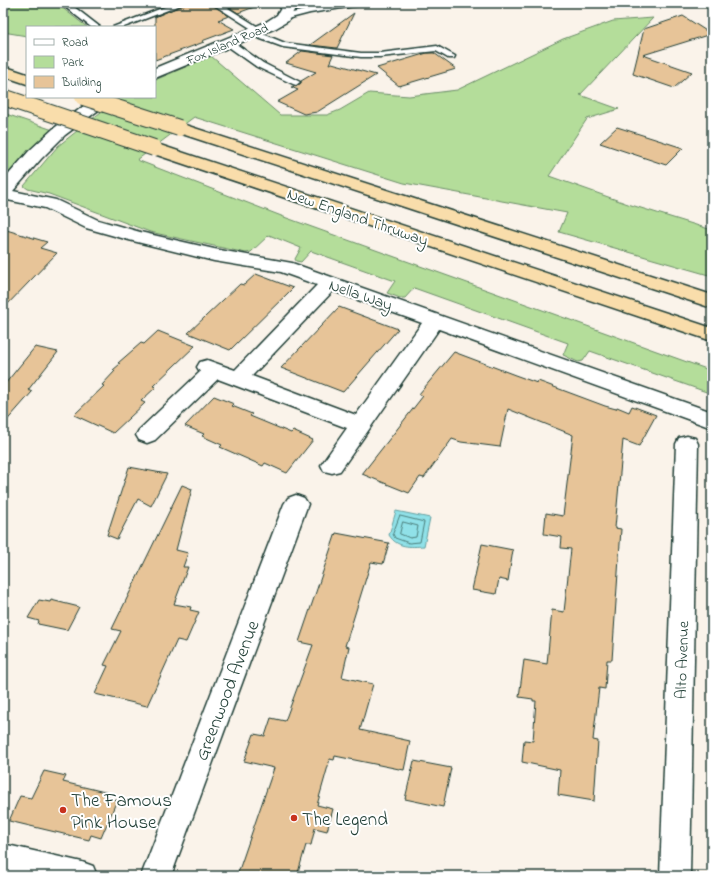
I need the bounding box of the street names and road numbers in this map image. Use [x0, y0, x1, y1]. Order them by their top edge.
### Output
street label: Fox Island Road [183, 18, 272, 71]
street label: New England Thruway [284, 183, 431, 253]
street label: Nella Way [325, 274, 396, 318]
street label: Greenwood Avenue [189, 616, 268, 765]
street label: Alto Avenue [670, 620, 696, 700]

